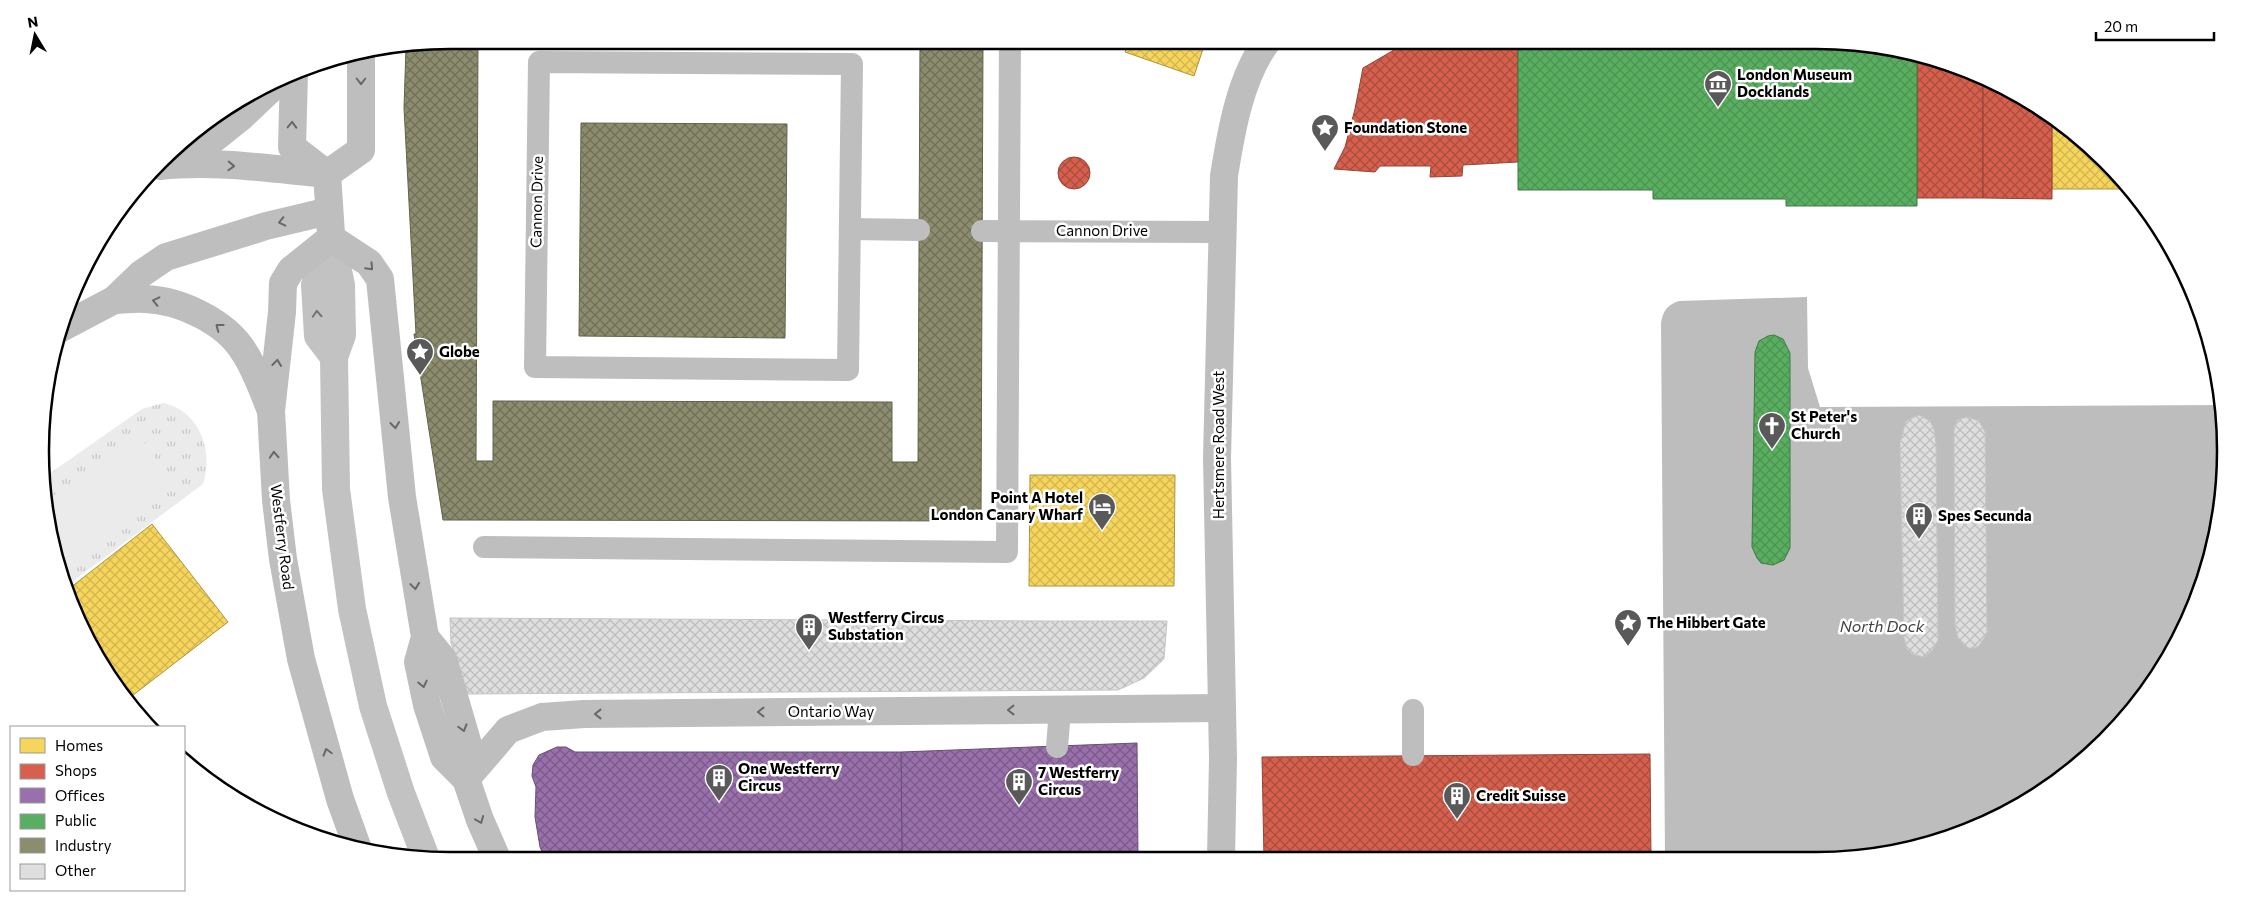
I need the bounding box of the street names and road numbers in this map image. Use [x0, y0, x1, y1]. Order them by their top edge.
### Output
street label: Cannon Drive [526, 156, 546, 248]
street label: Cannon Drive [1056, 221, 1148, 239]
street label: Hertsmere Road West [1209, 371, 1227, 519]
street label: Westferry Road [268, 483, 298, 591]
street label: Ontario Way [788, 702, 874, 720]

